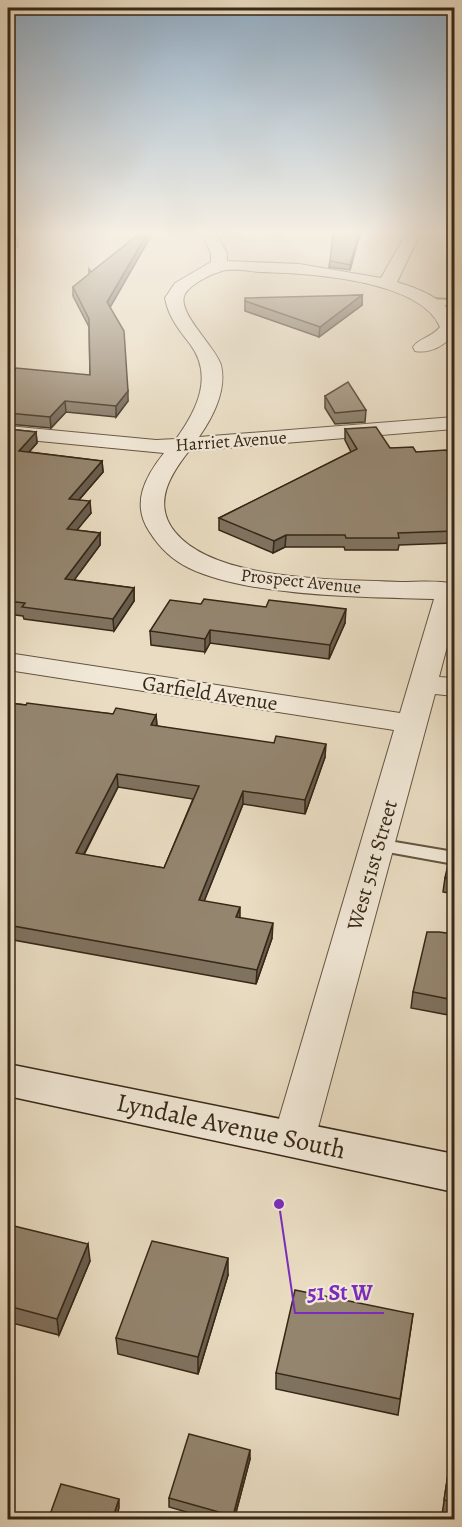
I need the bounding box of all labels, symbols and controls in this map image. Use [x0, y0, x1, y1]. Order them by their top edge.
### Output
street label: Harriet Avenue [174, 425, 288, 457]
street label: Prospect Avenue [240, 563, 362, 599]
street label: Garfield Avenue [140, 668, 280, 718]
street label: West 51st Street [340, 797, 404, 934]
street label: Lyndale Avenue South [113, 1085, 349, 1167]
callout: 51 St W [295, 1273, 384, 1313]
text: 51 St W [307, 1278, 373, 1308]

